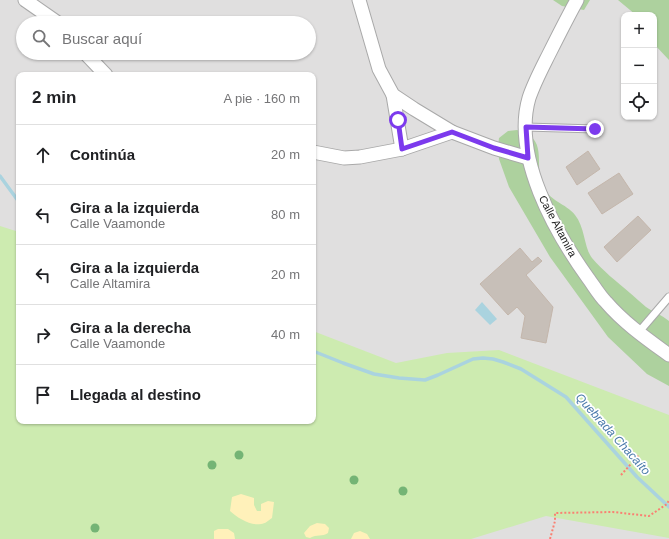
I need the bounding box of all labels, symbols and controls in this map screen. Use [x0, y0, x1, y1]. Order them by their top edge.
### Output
map controls [621, 12, 657, 120]
button: + [621, 12, 657, 48]
search box [16, 16, 316, 60]
icon: search [30, 27, 52, 49]
text: Buscar aquí [62, 30, 142, 47]
button: − [621, 48, 657, 84]
button: locate [621, 84, 657, 120]
text: 2 min [32, 88, 76, 107]
text: A pie · 160 m [223, 91, 300, 106]
route start [389, 111, 407, 129]
route end [586, 120, 604, 138]
icon: ahead [32, 144, 54, 166]
text: Continúa [70, 146, 135, 163]
text: 20 m [271, 147, 300, 162]
street label: Calle Altamira [537, 193, 580, 260]
text: Gira a la izquierda [70, 199, 199, 216]
icon: left [32, 204, 54, 226]
text: 80 m [271, 207, 300, 222]
text: Calle Vaamonde [70, 216, 165, 231]
text: Gira a la izquierda [70, 259, 199, 276]
icon: left [32, 264, 54, 286]
text: 20 m [271, 267, 300, 282]
text: Calle Altamira [70, 276, 150, 291]
text: Gira a la derecha [70, 319, 191, 336]
icon: right [32, 324, 54, 346]
text: 40 m [271, 327, 300, 342]
text: Calle Vaamonde [70, 336, 165, 351]
icon: arrive [32, 384, 54, 406]
text: Llegada al destino [70, 386, 201, 403]
water label: Quebrada Chacaíto [573, 390, 653, 478]

